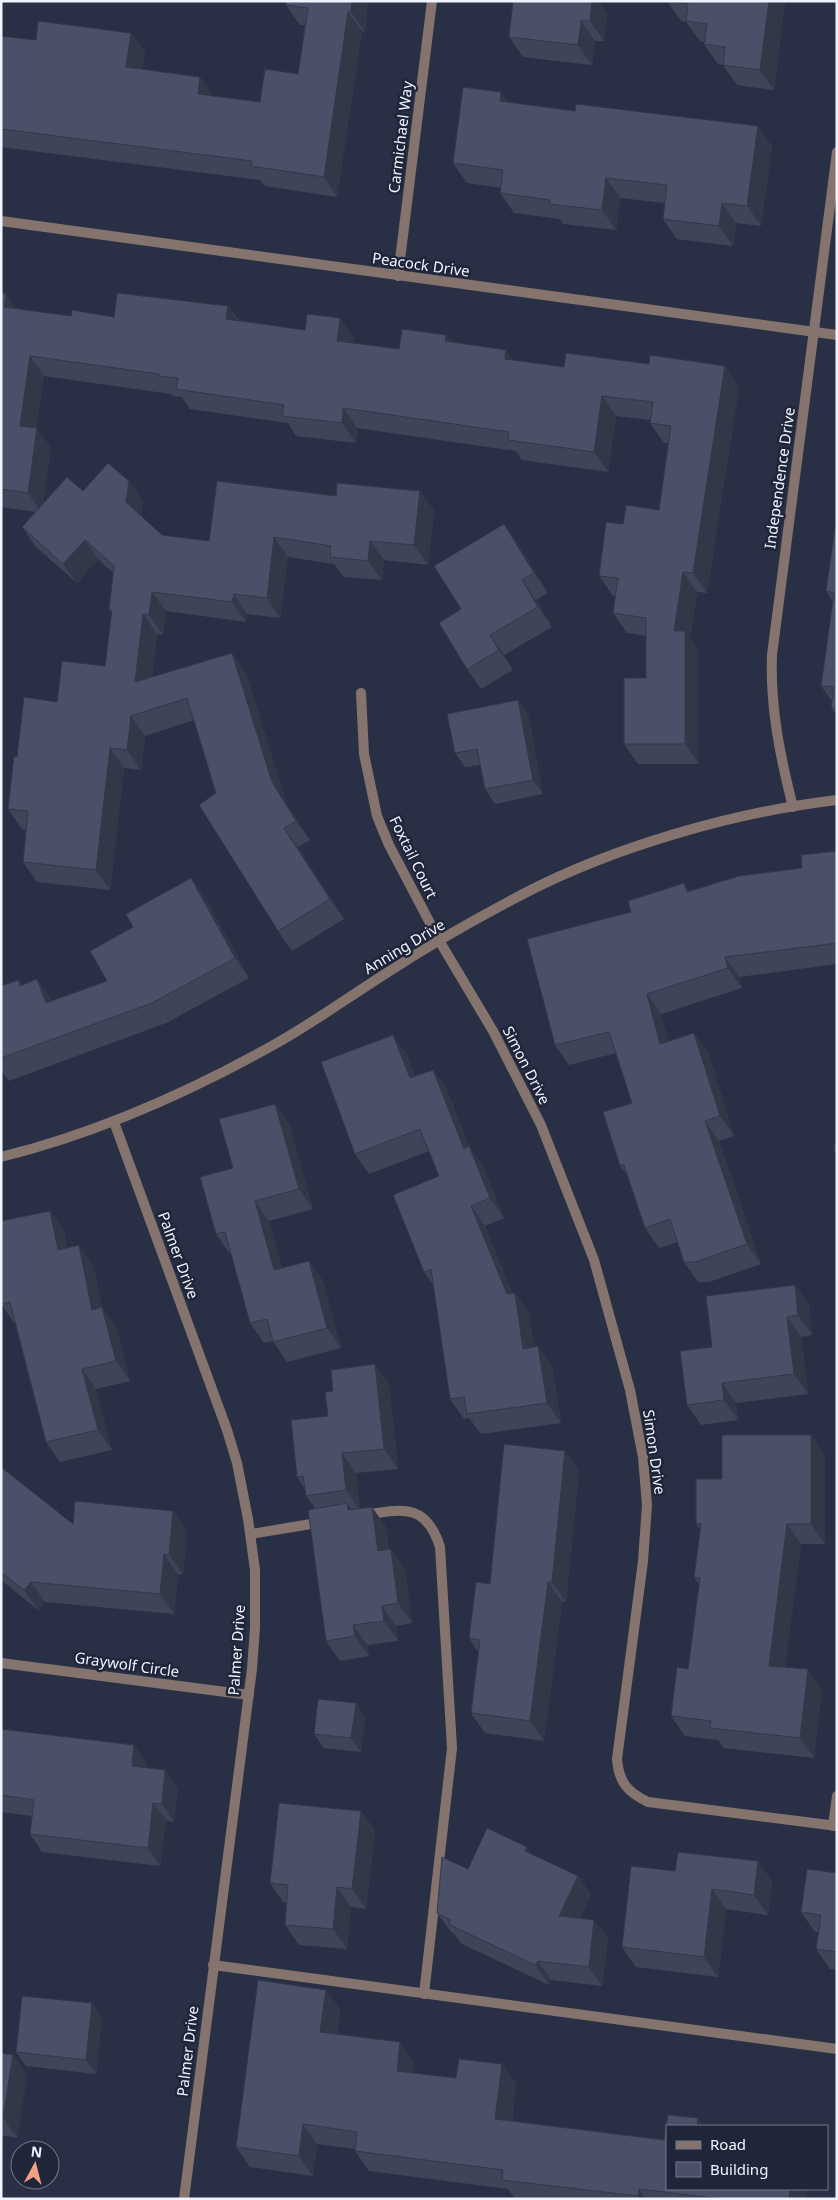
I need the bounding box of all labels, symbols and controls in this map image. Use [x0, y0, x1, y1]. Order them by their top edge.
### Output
street label: Carmichael Way [383, 79, 417, 194]
street label: Peacock Drive [371, 247, 471, 281]
street label: Independence Drive [759, 406, 799, 550]
street label: Foxtail Court [385, 812, 443, 902]
street label: Anning Drive [360, 914, 448, 978]
street label: Simon Drive [499, 1022, 555, 1108]
street label: Palmer Drive [154, 1209, 204, 1301]
street label: Simon Drive [639, 1408, 671, 1496]
street label: Palmer Drive [223, 1604, 249, 1696]
street label: Graywolf Circle [73, 1647, 181, 1681]
street label: Palmer Drive [172, 2005, 202, 2097]
legend [666, 2125, 828, 2190]
text: Road [710, 2134, 746, 2154]
north arrow [10, 2140, 60, 2190]
text: N [30, 2141, 43, 2162]
text: Building [710, 2159, 768, 2179]

